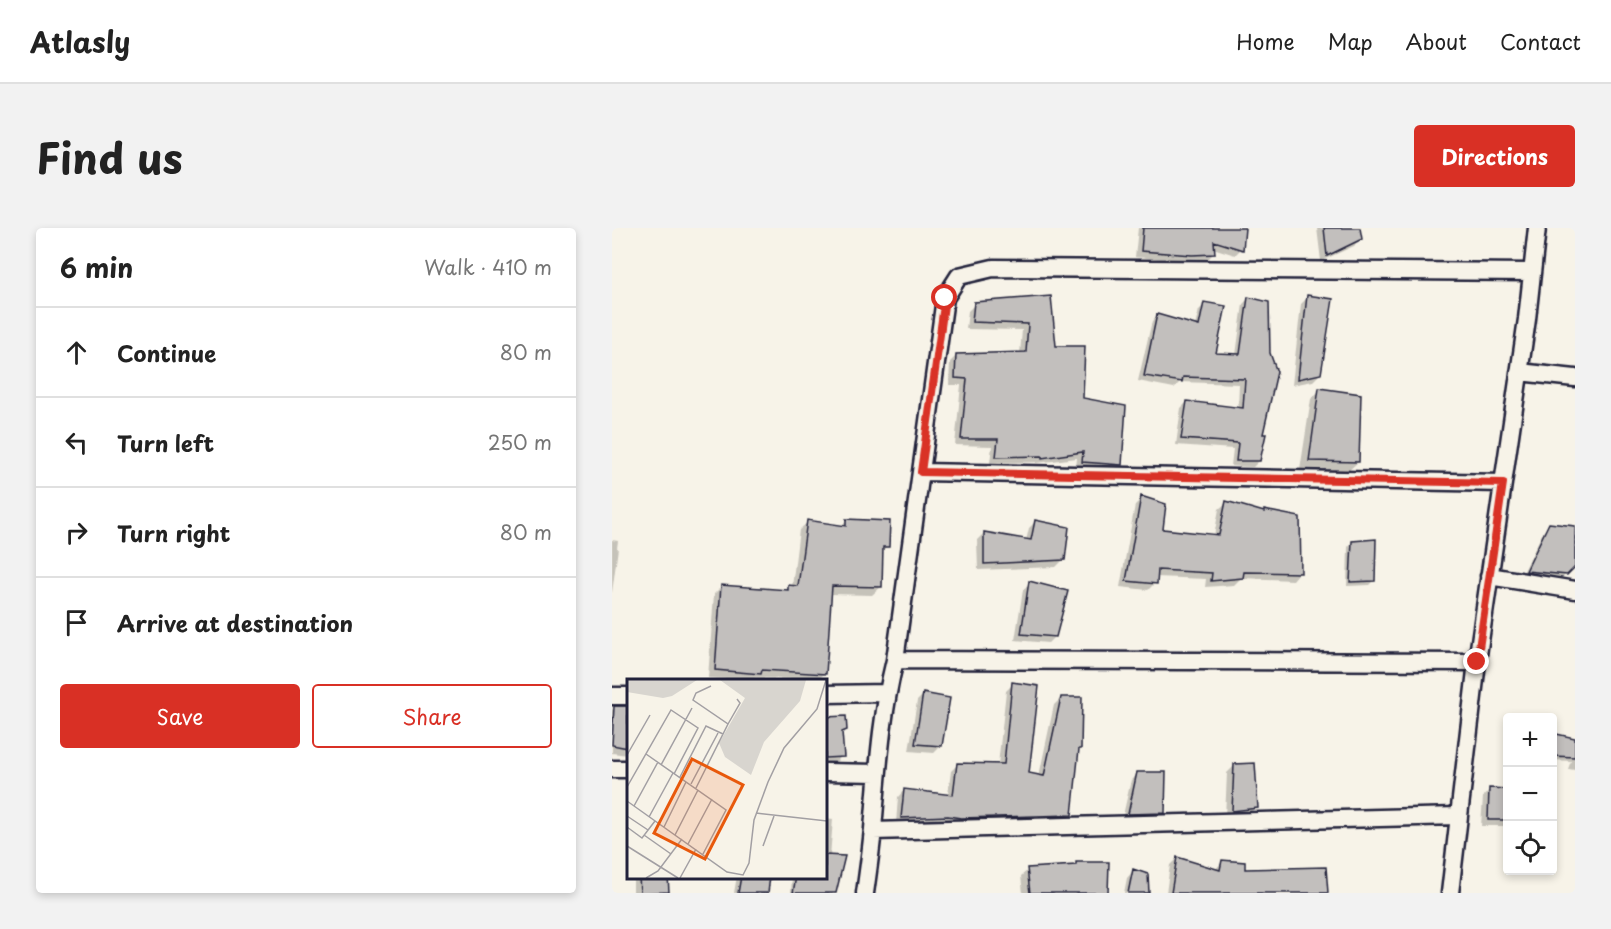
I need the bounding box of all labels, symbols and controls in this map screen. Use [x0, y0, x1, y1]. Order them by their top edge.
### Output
text: Atlasly [30, 20, 130, 63]
text: Home [1236, 25, 1295, 57]
text: Map [1328, 25, 1373, 57]
text: About [1406, 25, 1467, 57]
text: Contact [1500, 25, 1581, 57]
text: Find us [36, 125, 183, 188]
button: Directions [1414, 125, 1575, 187]
text: 6 min [60, 248, 133, 287]
text: Walk · 410 m [424, 252, 552, 282]
route start [931, 284, 957, 310]
icon: ahead [60, 336, 93, 369]
text: Continue [117, 336, 216, 369]
text: 80 m [500, 337, 552, 367]
icon: left [60, 426, 93, 459]
text: Turn left [117, 426, 214, 459]
text: 250 m [488, 427, 552, 457]
icon: right [60, 516, 93, 549]
text: Turn right [117, 516, 230, 549]
text: 80 m [500, 517, 552, 547]
icon: arrive [60, 606, 93, 639]
text: Arrive at destination [117, 606, 353, 639]
route end [1463, 648, 1489, 674]
inset map [627, 679, 826, 878]
button: Save [60, 684, 300, 748]
button: Share [312, 684, 552, 748]
map controls [1503, 713, 1557, 875]
button: + [1503, 713, 1557, 767]
button: − [1503, 767, 1557, 821]
button: locate [1503, 821, 1557, 875]

